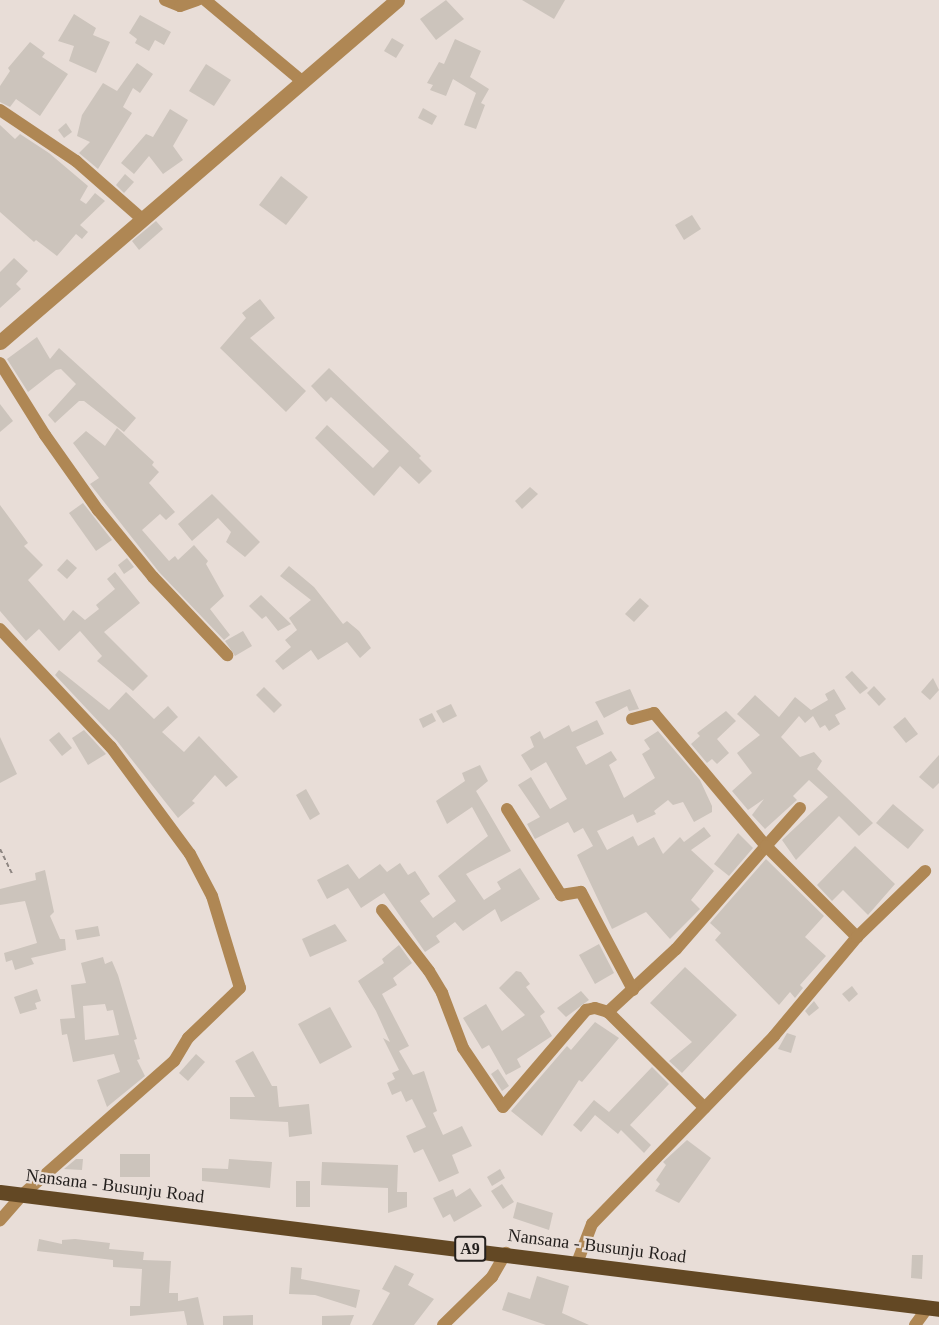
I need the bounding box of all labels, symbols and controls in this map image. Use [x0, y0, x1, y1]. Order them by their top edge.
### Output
street label: Nansana - Busunju Road [25, 1164, 205, 1208]
street label: Nansana - Busunju Road [507, 1224, 687, 1268]
road number: A9 [454, 1236, 486, 1262]

